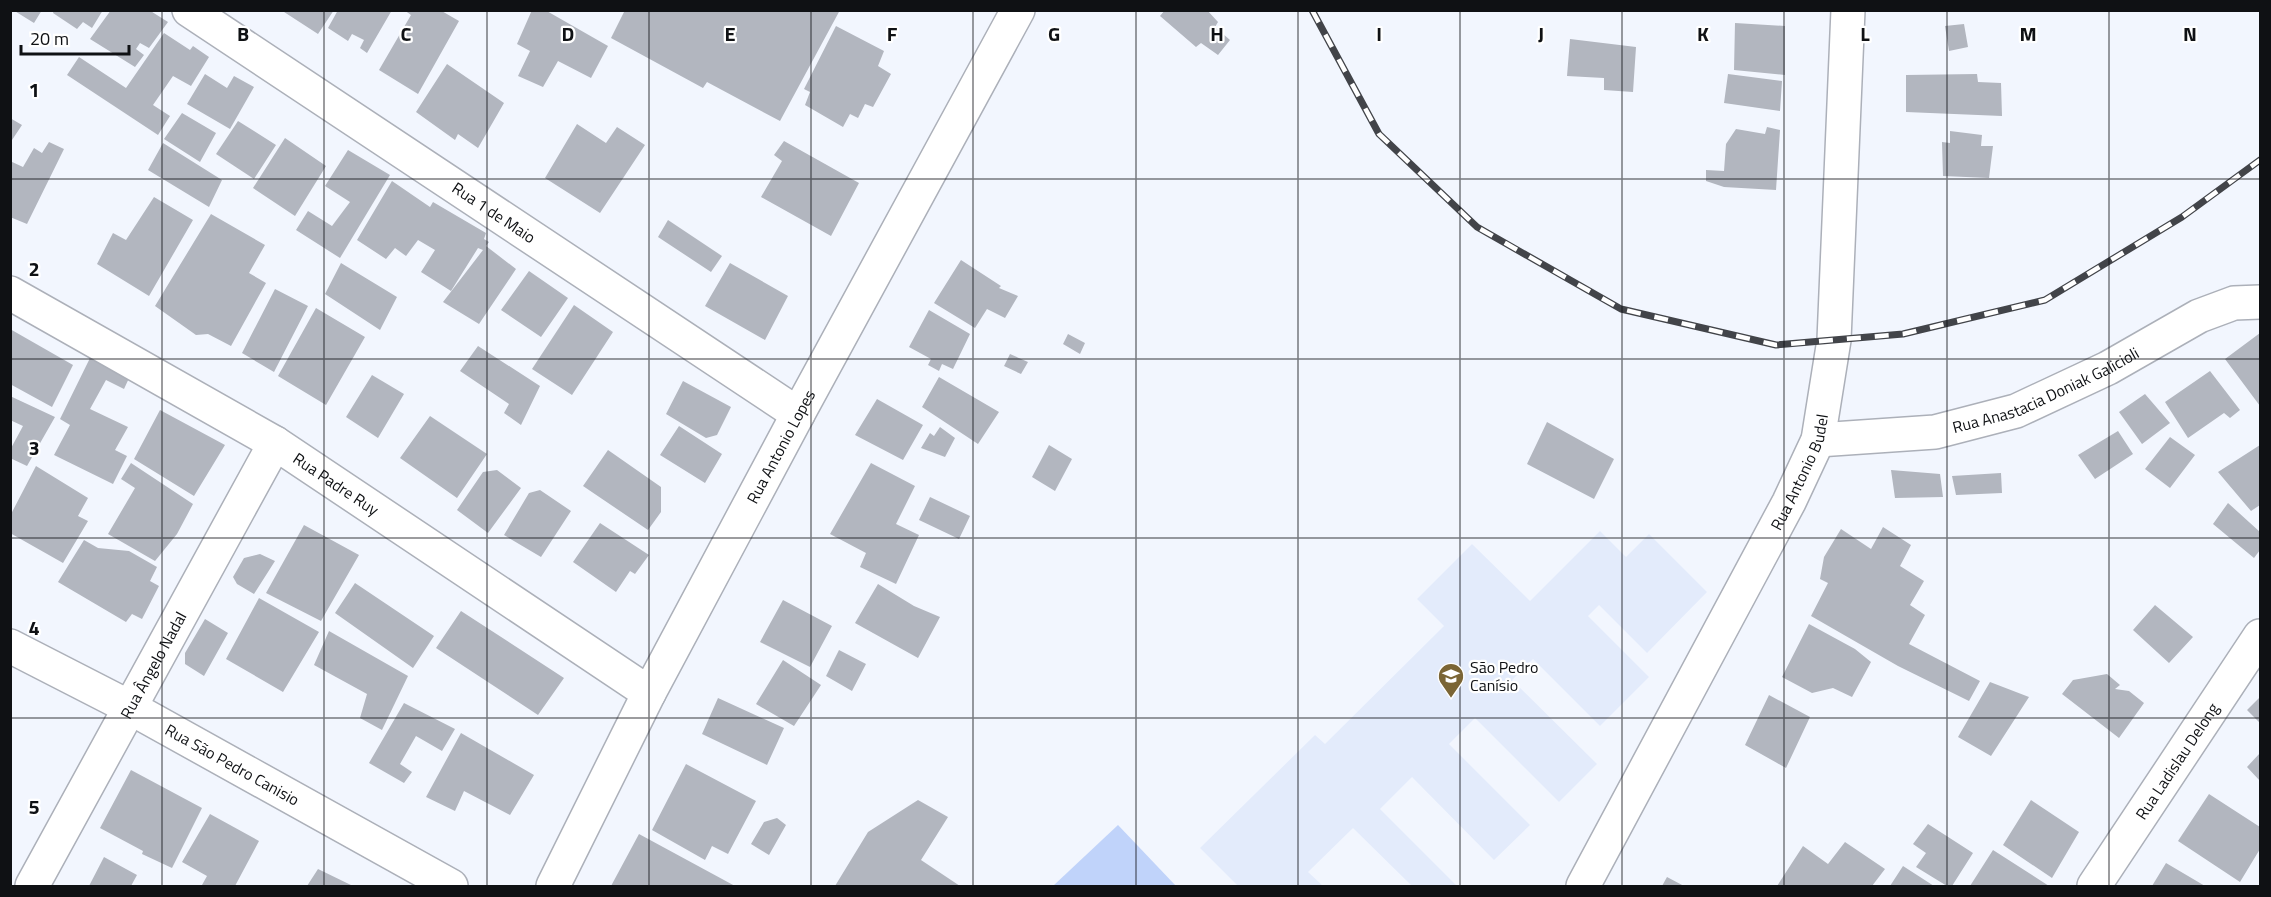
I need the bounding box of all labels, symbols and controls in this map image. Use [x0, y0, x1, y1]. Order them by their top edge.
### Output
scale bar [21, 18, 129, 56]
text: B [237, 18, 249, 49]
text: C [401, 18, 412, 49]
text: D [562, 18, 574, 49]
text: E [724, 18, 736, 49]
text: F [887, 18, 898, 49]
text: G [1048, 18, 1060, 49]
text: H [1210, 18, 1224, 49]
text: I [1376, 18, 1382, 49]
text: J [1538, 18, 1544, 49]
text: K [1697, 18, 1709, 49]
text: L [1860, 18, 1870, 49]
text: M [2019, 18, 2037, 49]
text: N [2183, 18, 2197, 49]
text: 20 m [30, 25, 69, 52]
text: 1 [28, 74, 40, 105]
street label: Rua 1 de Maio [447, 176, 541, 249]
text: 2 [28, 253, 40, 284]
street label: Rua Anastacia Doniak Galicioli [1950, 341, 2143, 439]
street label: Rua Antonio Lopes [740, 385, 821, 508]
street label: Rua Antonio Budel [1764, 412, 1834, 534]
text: 3 [28, 432, 40, 463]
street label: Rua Padre Ruy [288, 446, 384, 521]
street label: Rua Ângelo Nadal [114, 607, 192, 723]
text: 4 [28, 612, 40, 643]
place label: São Pedro Canísio [1470, 655, 1538, 697]
school or university icon: São Pedro Canísio [1436, 661, 1466, 699]
street label: Rua Ladislau Delong [2129, 698, 2225, 824]
street label: Rua São Pedro Canisio [161, 717, 304, 811]
text: 5 [28, 791, 40, 822]

